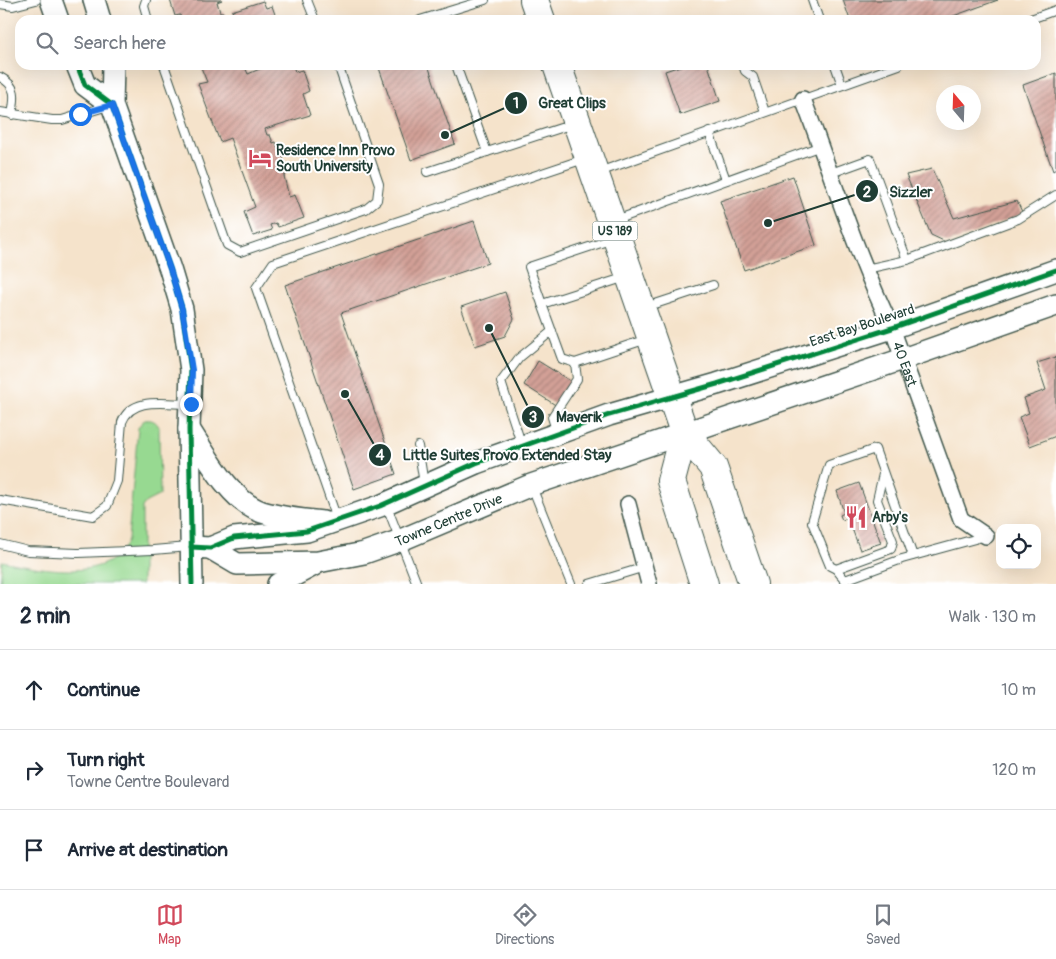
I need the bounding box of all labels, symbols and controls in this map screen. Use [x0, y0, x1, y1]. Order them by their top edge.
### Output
search box [15, 15, 1041, 70]
icon: search [33, 29, 61, 57]
text: Search here [73, 31, 166, 55]
north arrow [936, 85, 981, 130]
callout: Great Clips [504, 88, 616, 118]
text: 1 [513, 94, 519, 113]
text: Great Clips [538, 94, 606, 113]
route start [69, 103, 92, 126]
place label: Residence Inn Provo South University [276, 142, 395, 175]
hotel icon: Residence Inn Provo South University [247, 145, 273, 171]
callout: Sizzler [854, 176, 943, 206]
text: 2 [863, 183, 871, 202]
text: Sizzler [889, 183, 933, 202]
road number: US 189 [592, 222, 638, 240]
street label: East Bay Boulevard [808, 300, 917, 350]
street label: 40 East [889, 339, 921, 389]
route end [180, 393, 203, 416]
callout: Maverik [521, 402, 612, 432]
text: 3 [529, 408, 537, 427]
text: Maverik [556, 408, 603, 427]
callout: Little Suites Provo Extended Stay [368, 440, 622, 470]
text: 4 [376, 446, 385, 465]
text: Little Suites Provo Extended Stay [403, 446, 612, 465]
street label: Towne Centre Drive [393, 490, 505, 551]
restaurant icon: Arby's [843, 504, 869, 530]
place label: Arby's [872, 509, 908, 526]
map controls [996, 524, 1041, 569]
button: locate [996, 524, 1041, 569]
text: 2 min [20, 603, 70, 630]
text: Walk · 130 m [949, 607, 1036, 627]
icon: ahead [20, 676, 48, 704]
text: Continue [67, 678, 140, 702]
text: 10 m [1001, 680, 1036, 700]
text: Turn right [67, 748, 145, 772]
icon: right [20, 756, 48, 784]
text: 120 m [992, 760, 1036, 780]
text: Towne Centre Boulevard [67, 772, 230, 792]
icon: arrive [20, 836, 48, 864]
text: Arrive at destination [67, 838, 228, 862]
tab: Map [156, 901, 184, 948]
tab: Directions [495, 901, 554, 948]
tab: Saved [866, 901, 900, 948]

